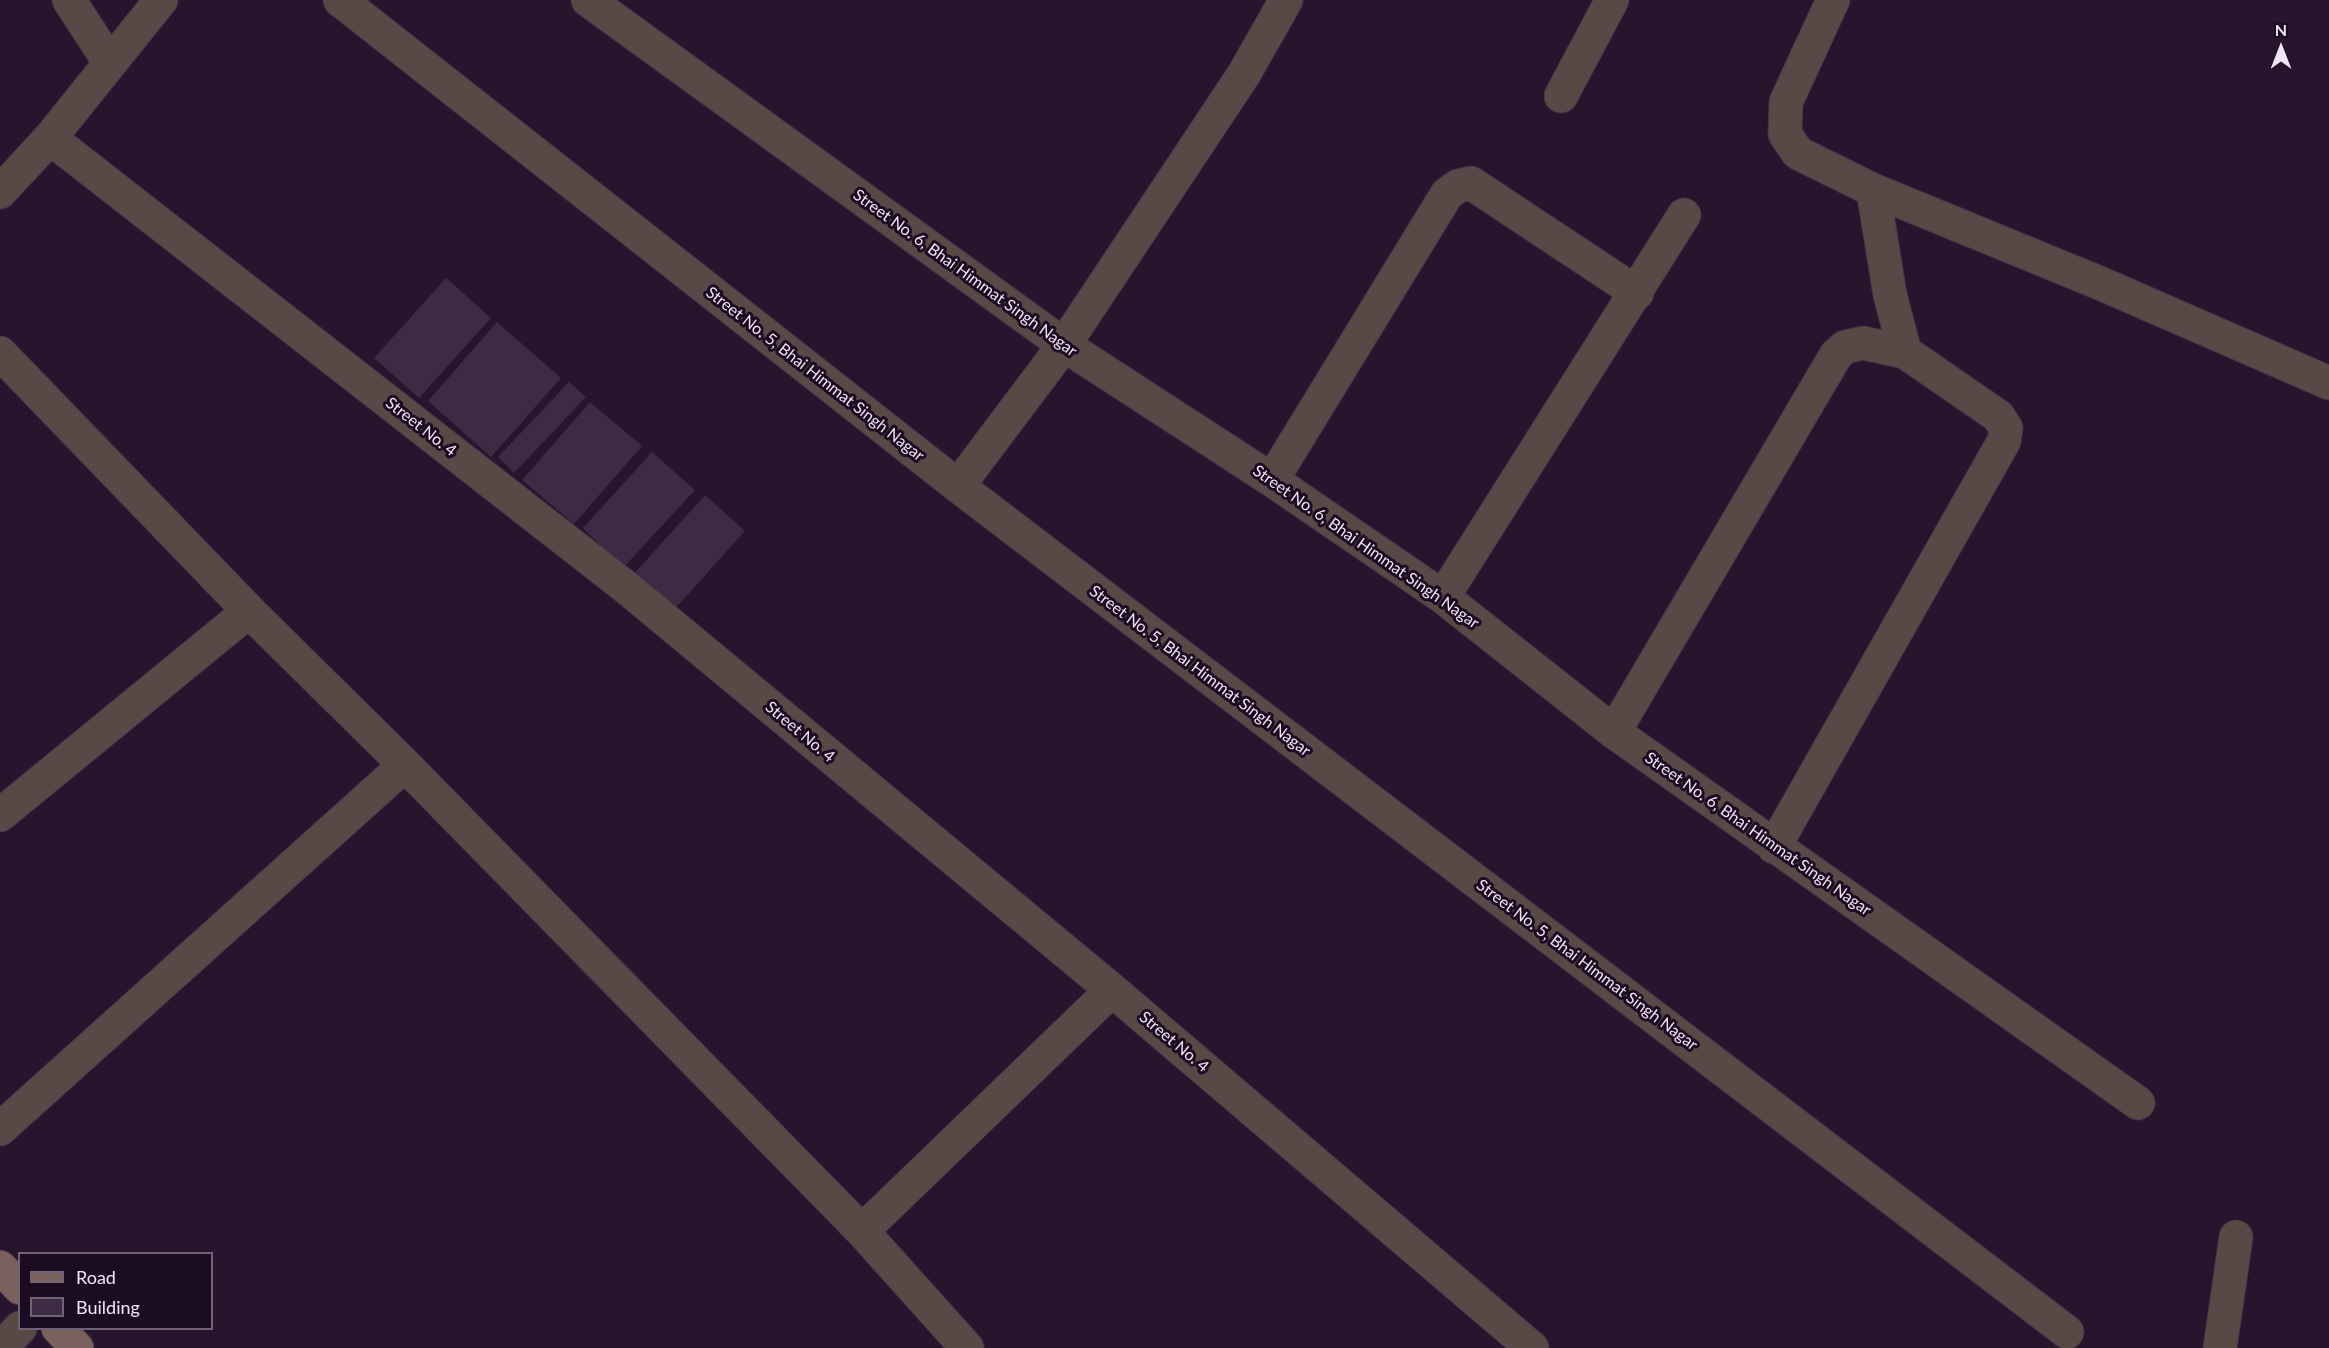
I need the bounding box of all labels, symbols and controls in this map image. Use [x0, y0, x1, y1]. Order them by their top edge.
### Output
north arrow [2251, 18, 2311, 78]
text: N [2275, 20, 2287, 39]
street label: Street No. 6, Bhai Himmat Singh Nagar [849, 185, 1081, 361]
street label: Street No. 5, Bhai Himmat Singh Nagar [702, 283, 928, 465]
street label: Street No. 4 [382, 393, 460, 461]
street label: Street No. 6, Bhai Himmat Singh Nagar [1249, 461, 1483, 633]
street label: Street No. 5, Bhai Himmat Singh Nagar [1086, 582, 1314, 760]
street label: Street No. 4 [761, 698, 839, 766]
street label: Street No. 6, Bhai Himmat Singh Nagar [1641, 748, 1875, 920]
street label: Street No. 5, Bhai Himmat Singh Nagar [1473, 876, 1701, 1054]
street label: Street No. 4 [1135, 1008, 1213, 1076]
legend [18, 1252, 213, 1330]
text: Road [76, 1266, 116, 1288]
text: Building [76, 1296, 140, 1318]

